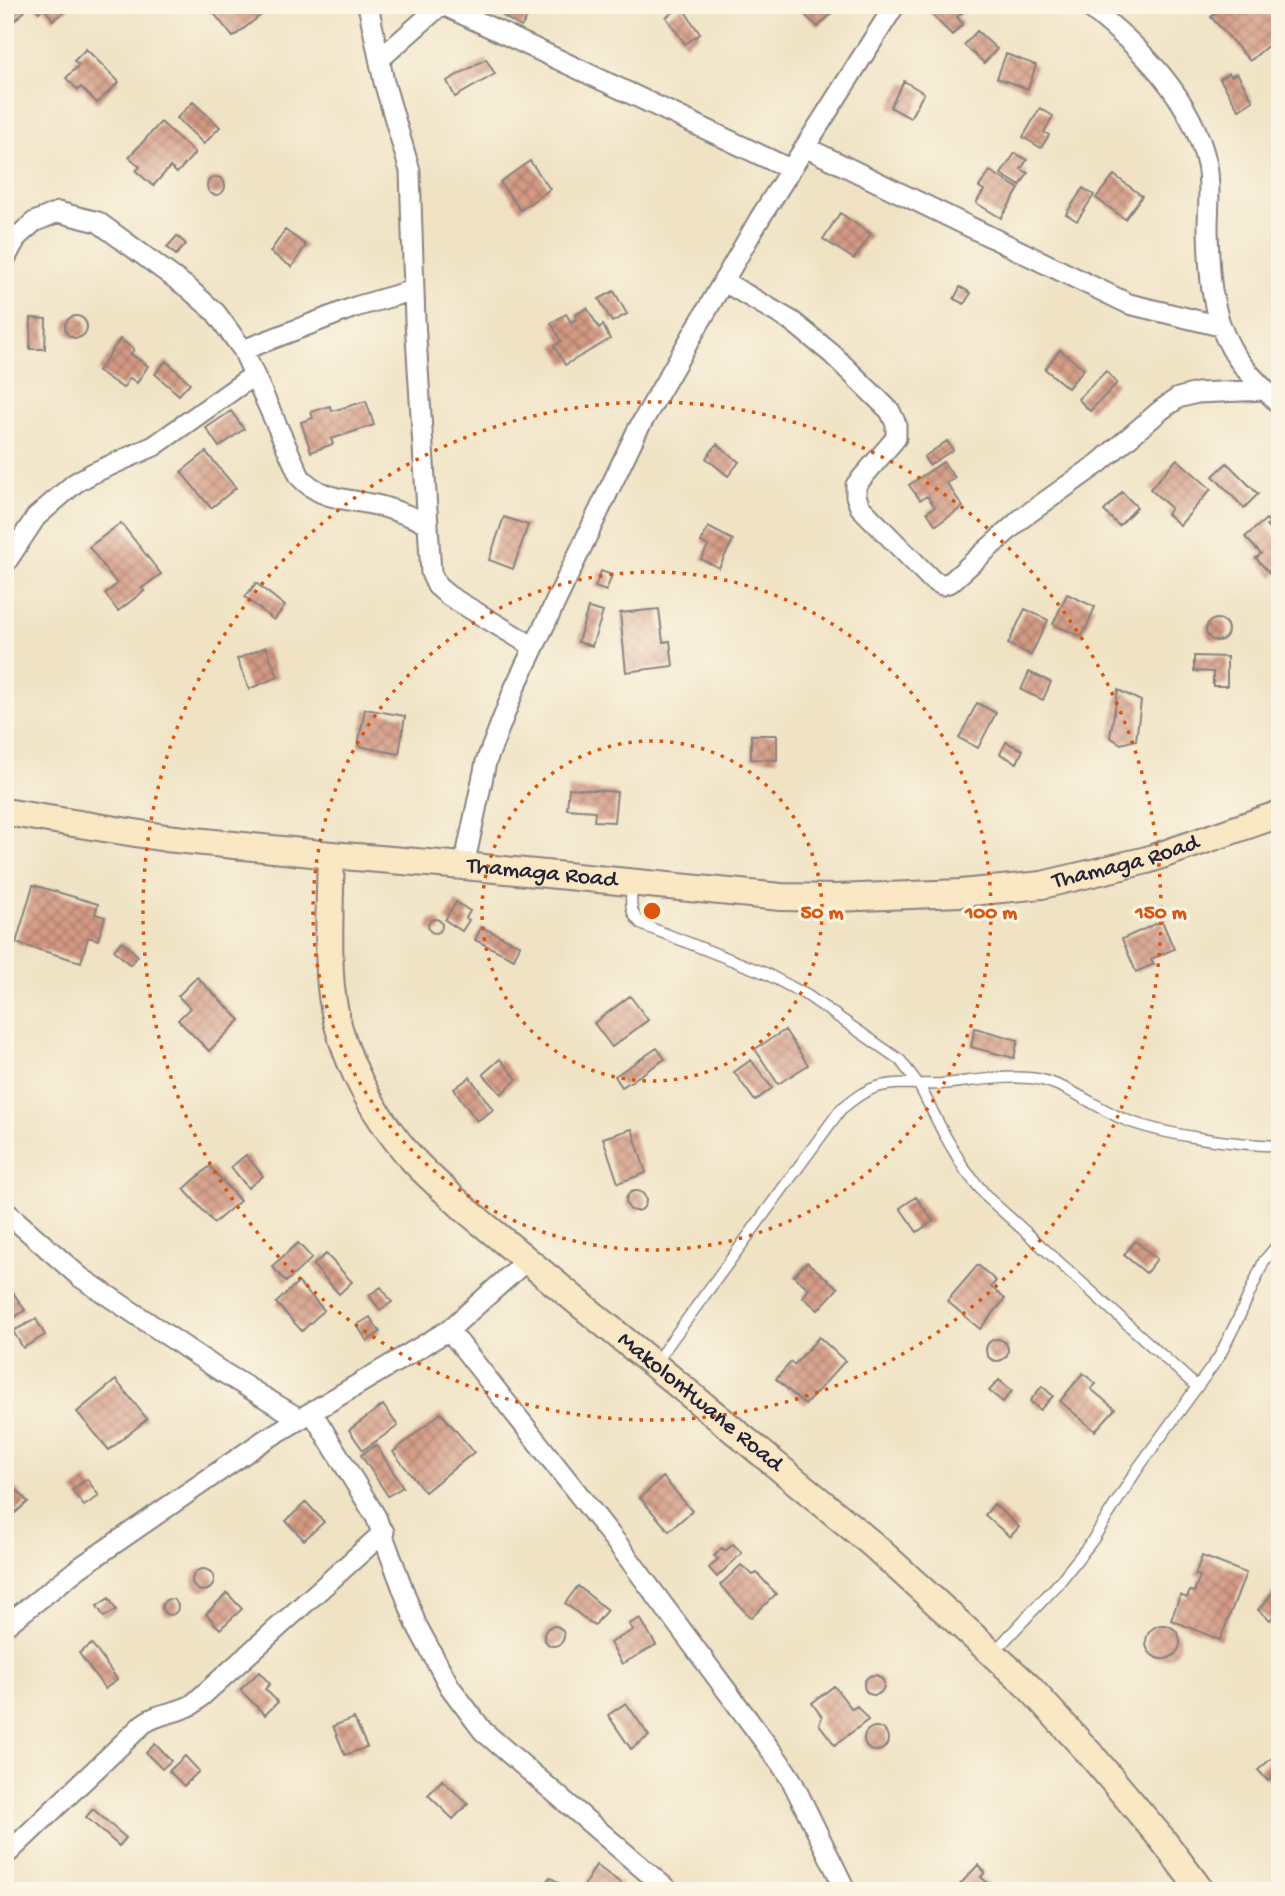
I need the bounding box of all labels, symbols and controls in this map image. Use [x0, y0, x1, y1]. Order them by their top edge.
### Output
street label: Thamaga Road [1047, 828, 1205, 897]
street label: Thamaga Road [464, 852, 621, 896]
centre of rings [640, 899, 664, 923]
text: 50 m [801, 902, 844, 927]
text: 100 m [964, 902, 1017, 927]
text: 150 m [1134, 902, 1187, 927]
street label: Makolontwane Road [611, 1326, 790, 1480]

